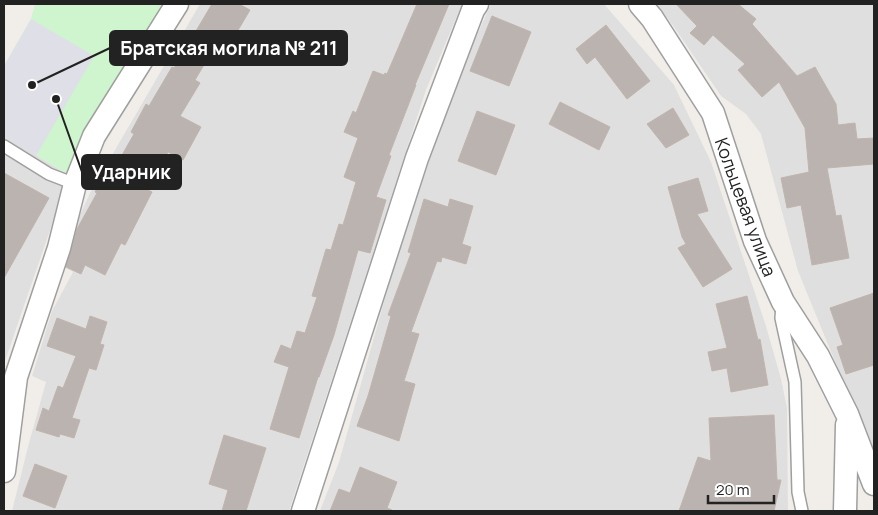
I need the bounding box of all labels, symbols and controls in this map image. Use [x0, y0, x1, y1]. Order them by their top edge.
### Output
callout: Братская могила № 211 [110, 31, 347, 65]
text: Братская могила № 211 [120, 35, 338, 61]
street label: Кольцевая улица [710, 134, 782, 280]
callout: Ударник [82, 155, 181, 189]
text: Ударник [92, 159, 171, 185]
scale bar [708, 472, 774, 504]
text: 20 m [716, 479, 749, 500]

